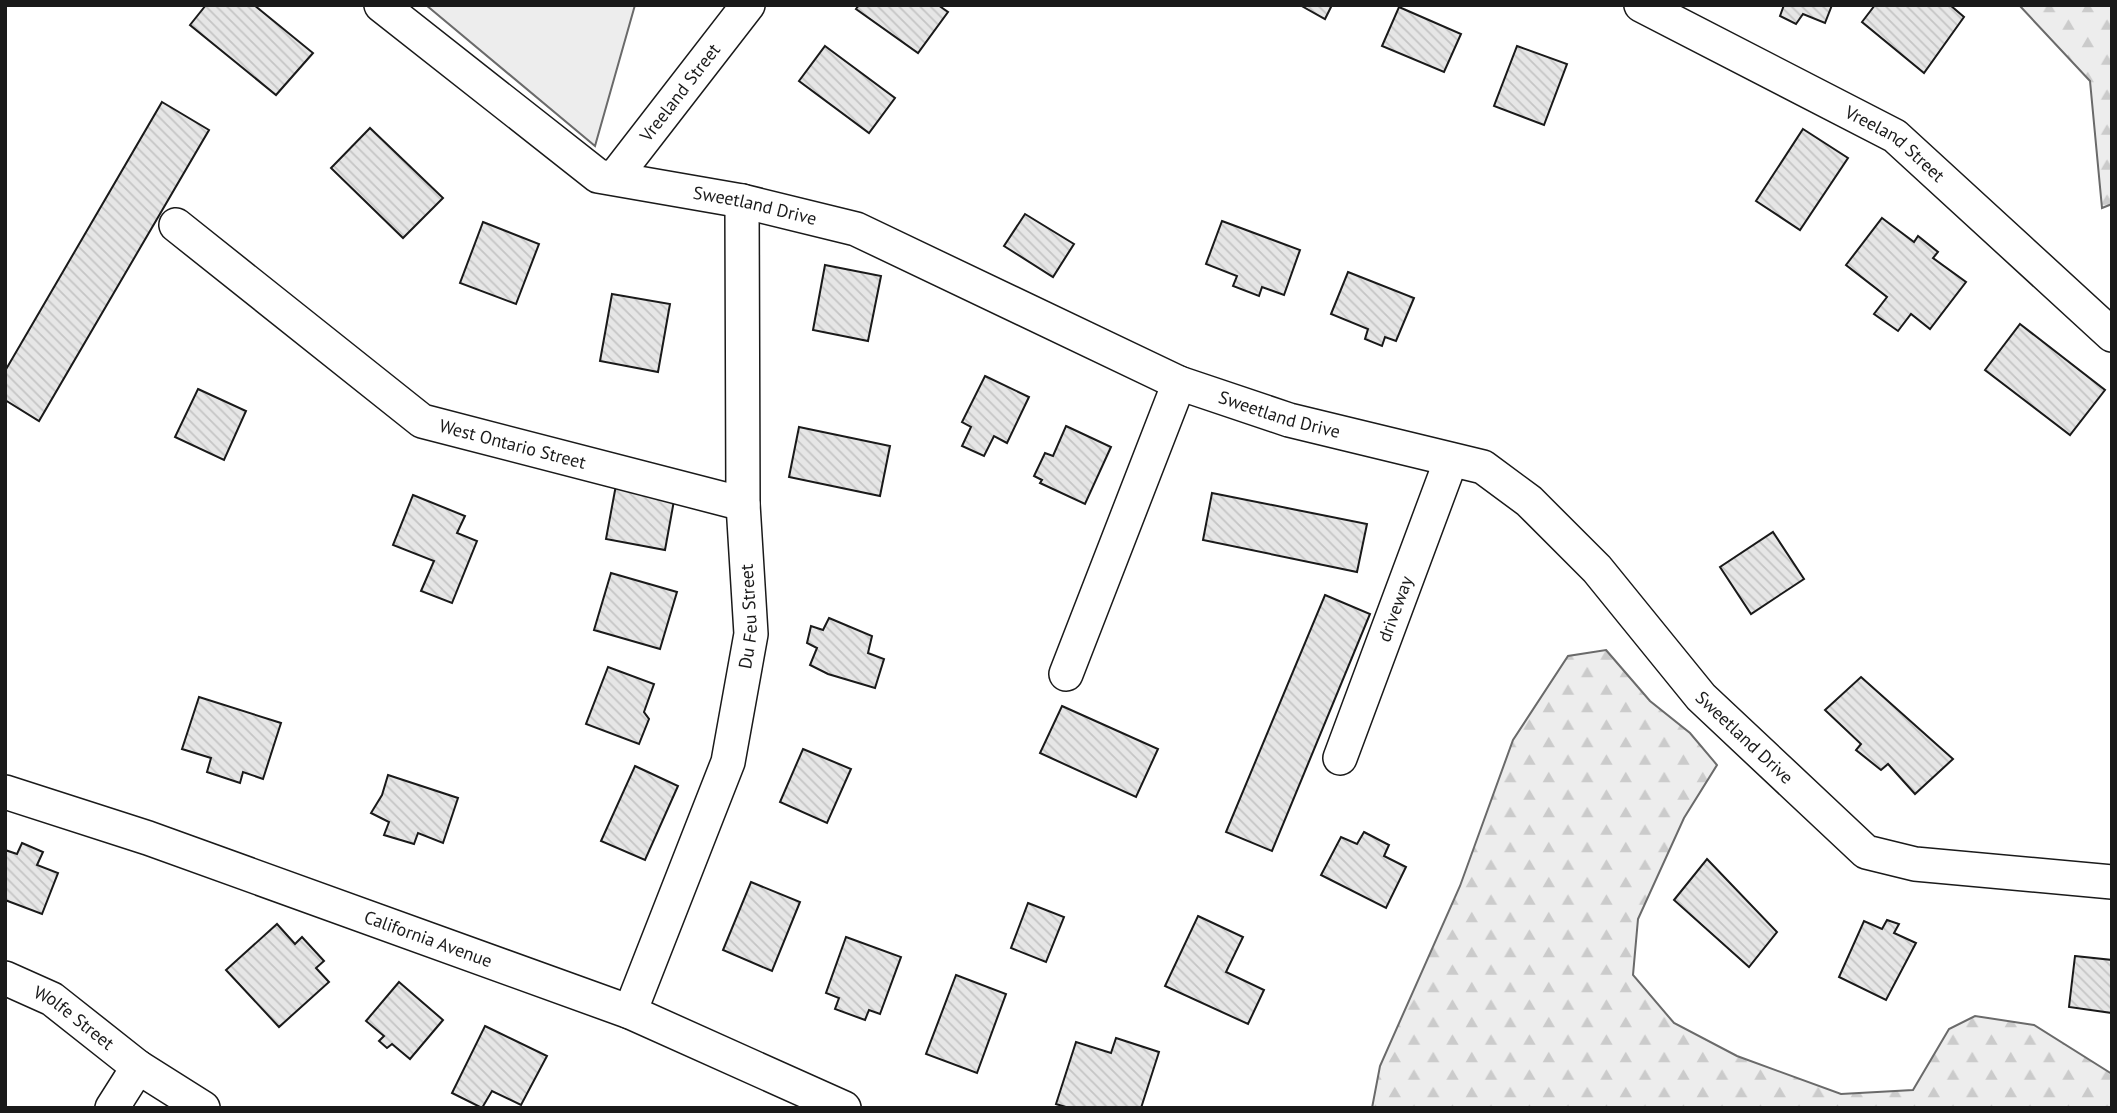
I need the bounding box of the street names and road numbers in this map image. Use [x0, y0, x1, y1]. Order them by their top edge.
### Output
street label: Vreeland Street [634, 39, 725, 147]
street label: Vreeland Street [1840, 100, 1950, 187]
street label: Sweetland Drive [692, 181, 819, 230]
street label: Sweetland Drive [1216, 385, 1343, 443]
street label: West Ontario Street [437, 414, 588, 474]
street label: Du Feu Street [733, 563, 762, 671]
street label: driveway [1372, 572, 1418, 645]
street label: Sweetland Drive [1691, 686, 1798, 789]
street label: California Avenue [361, 905, 495, 972]
street label: Wolfe Street [30, 980, 119, 1055]

